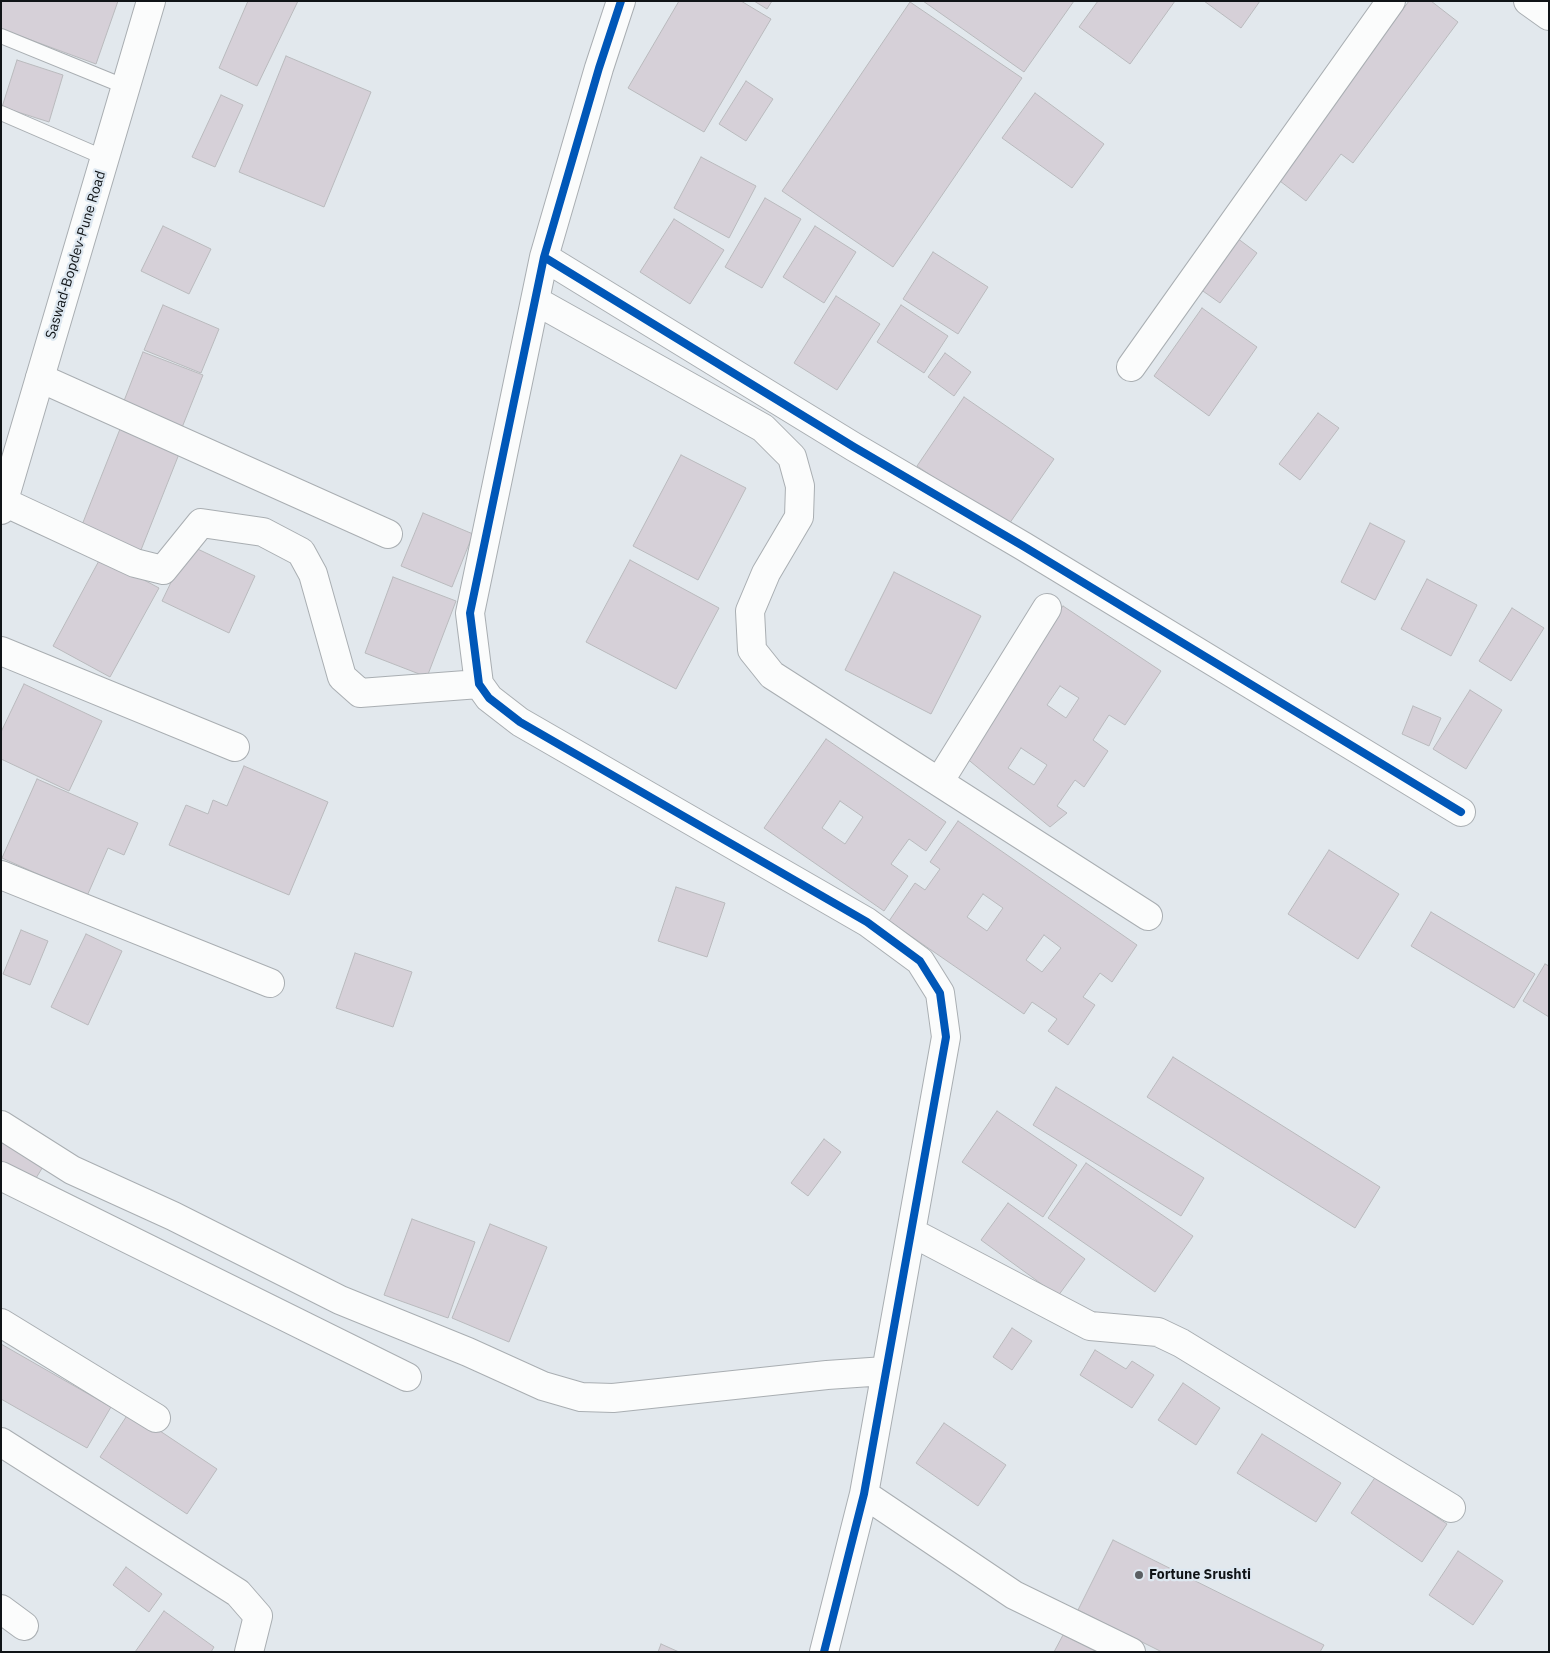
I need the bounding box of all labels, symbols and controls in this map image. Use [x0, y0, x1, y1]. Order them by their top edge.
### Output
street label: Saswad-Bopdev-Pune Road [42, 169, 110, 341]
place label: Fortune Srushti [1149, 1567, 1251, 1583]
marker: Fortune Srushti [1133, 1569, 1145, 1581]

